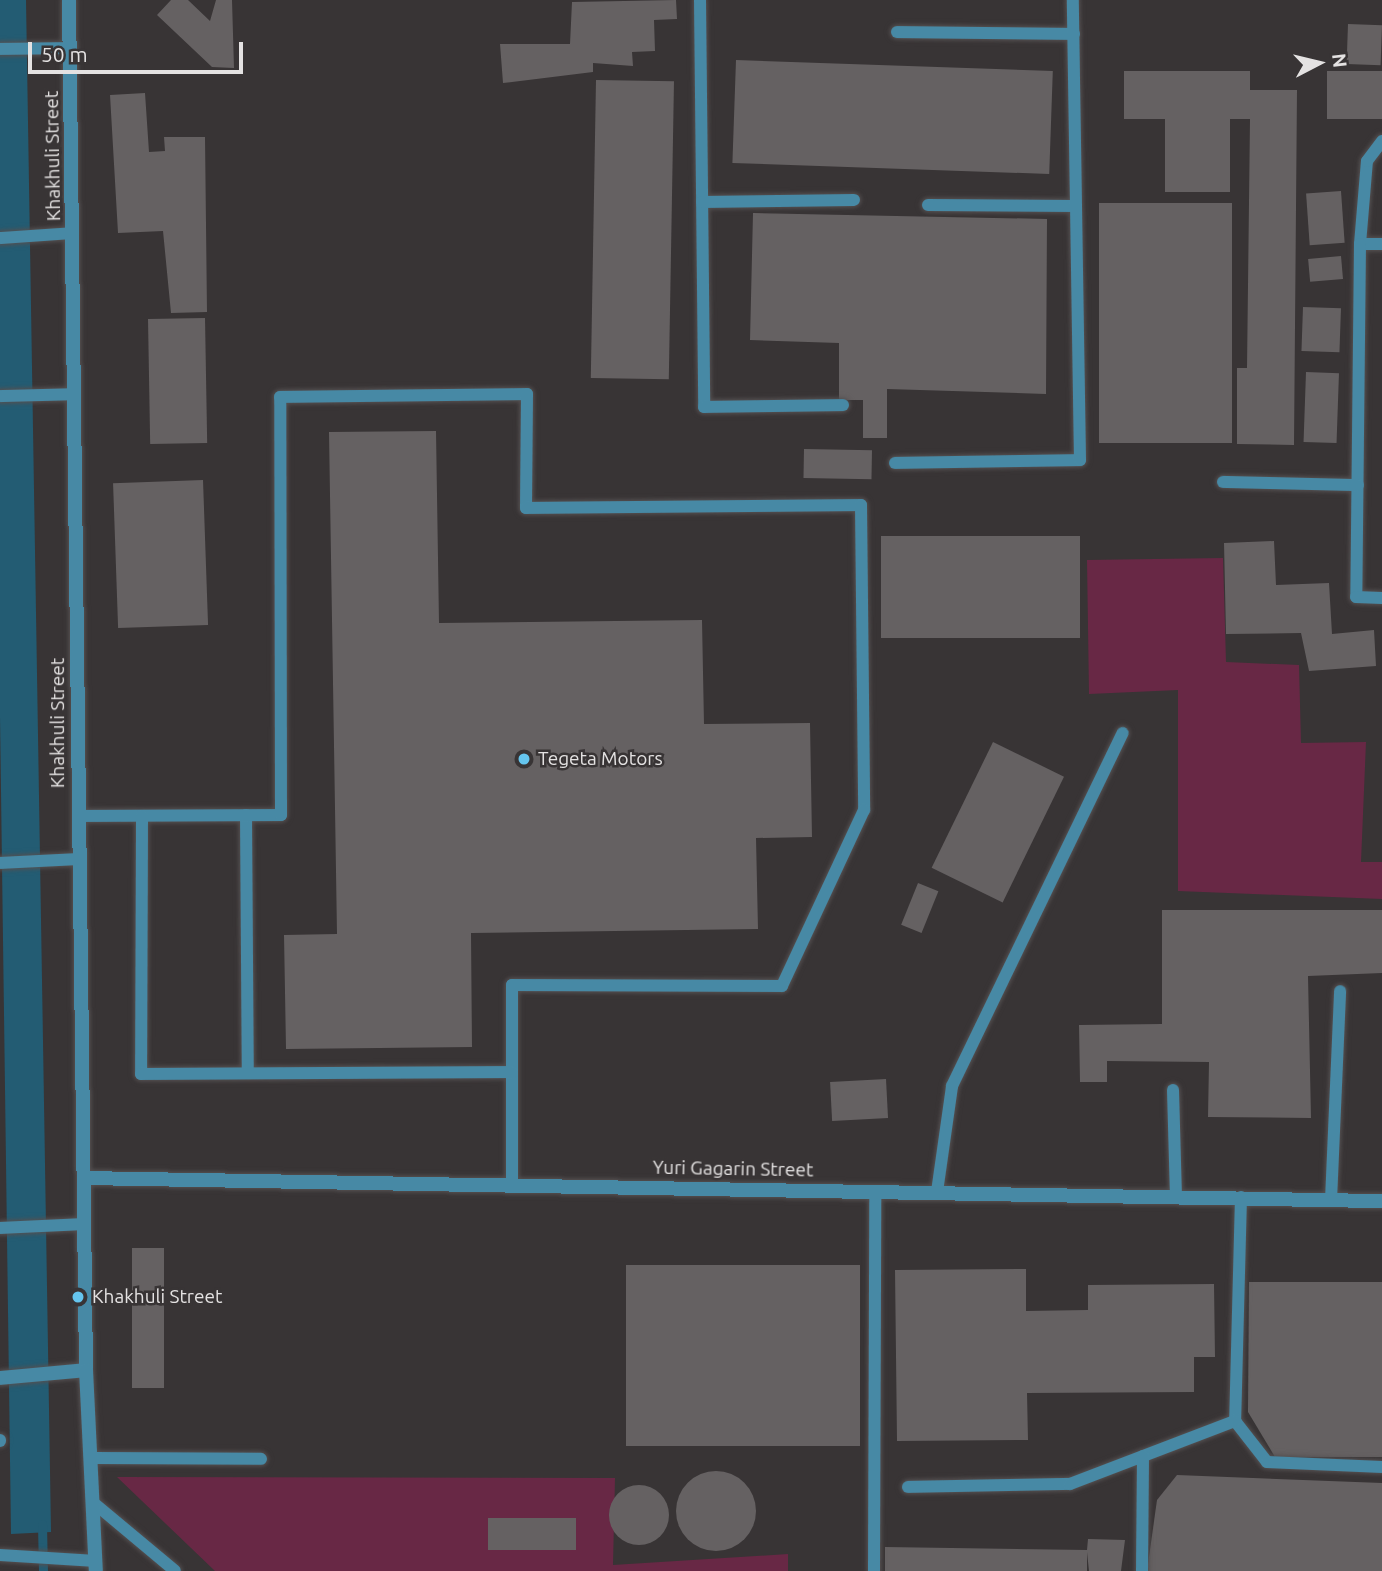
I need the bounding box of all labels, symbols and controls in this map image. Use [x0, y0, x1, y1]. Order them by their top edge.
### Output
scale bar [32, 28, 247, 72]
north arrow [1284, 28, 1354, 98]
text: 50 m [41, 42, 88, 66]
text: N [1328, 52, 1352, 69]
street label: Khakhuli Street [40, 91, 66, 221]
street label: Khakhuli Street [47, 658, 69, 788]
place label: Tegeta Motors [538, 748, 663, 770]
marker: Tegeta Motors [516, 751, 532, 767]
street label: Yuri Gagarin Street [652, 1156, 814, 1182]
place label: Khakhuli Street [92, 1286, 222, 1308]
marker: Khakhuli Street [70, 1289, 86, 1305]

